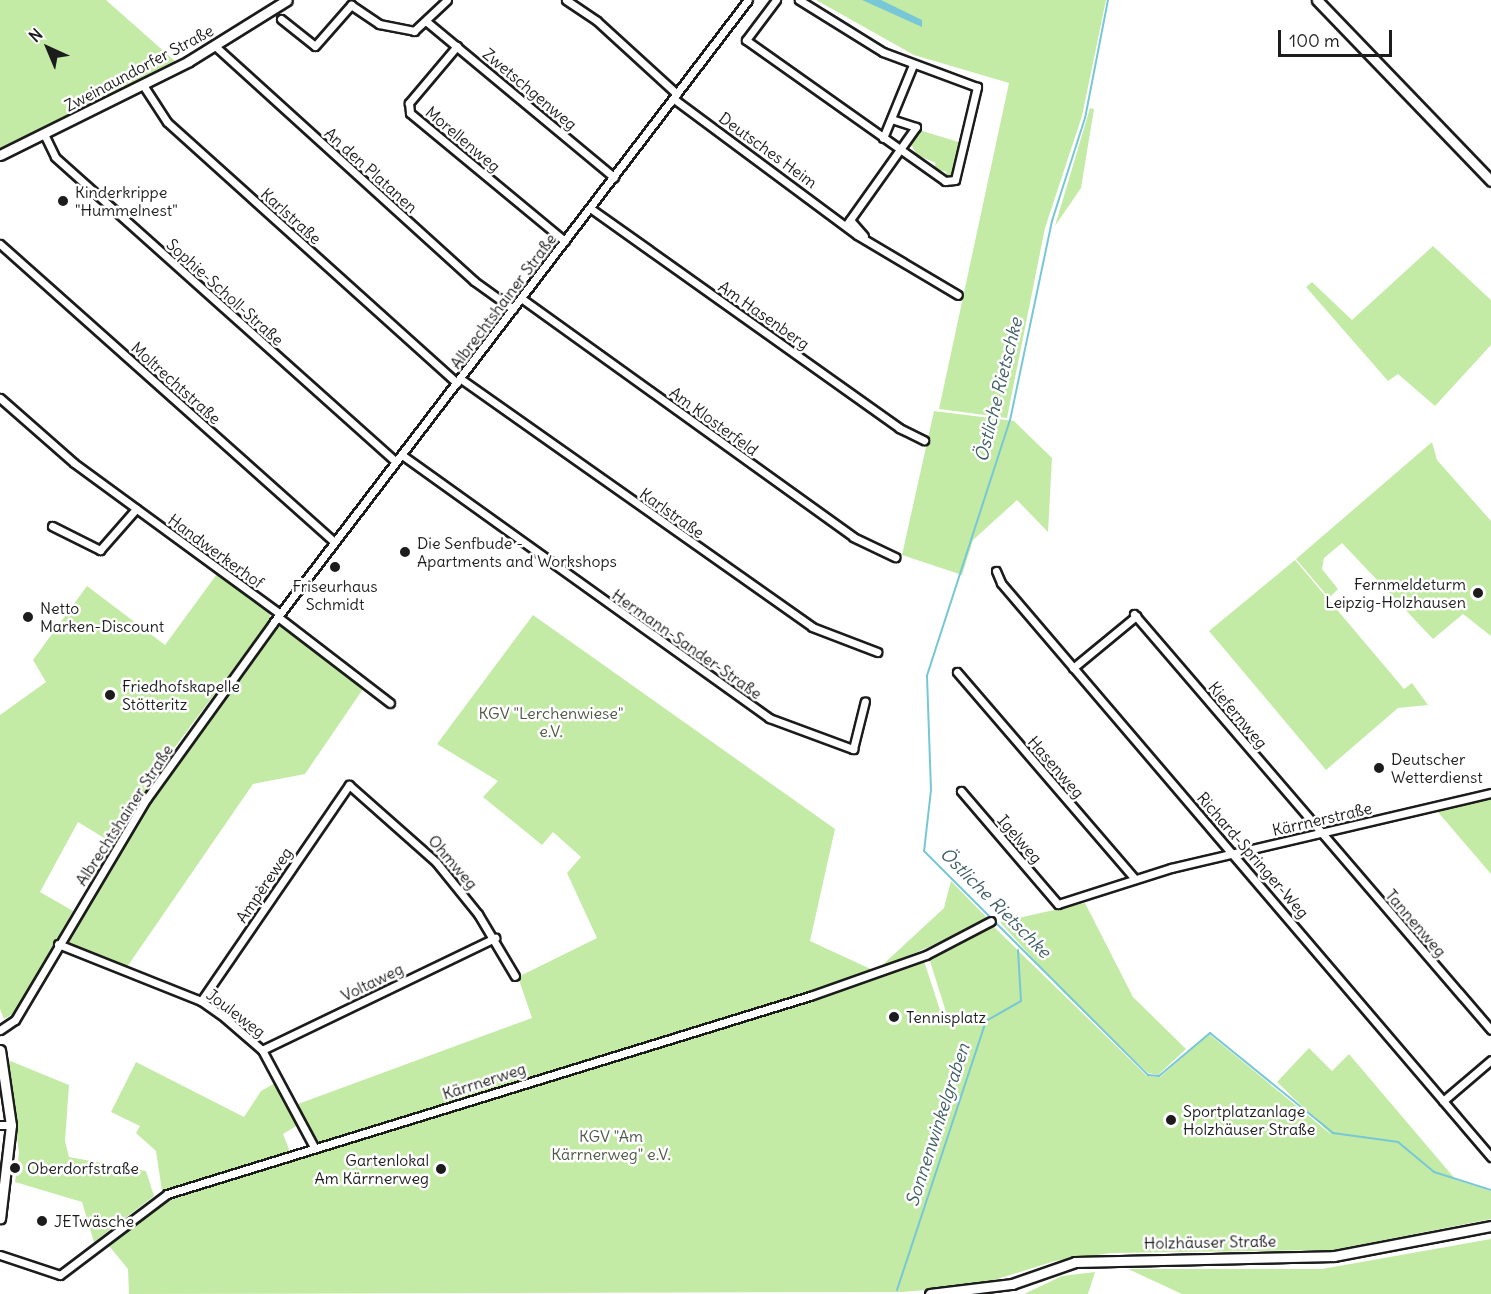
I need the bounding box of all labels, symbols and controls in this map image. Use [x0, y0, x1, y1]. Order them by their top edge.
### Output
north arrow [18, 18, 78, 78]
scale bar [1281, 18, 1395, 56]
street label: Zweinaundorfer Straße [61, 21, 217, 115]
text: N [25, 24, 46, 46]
text: 100 m [1289, 29, 1340, 52]
street label: Zwetschgenweg [479, 44, 581, 134]
street label: Morellenweg [422, 102, 504, 176]
street label: Deutsches Heim [715, 108, 821, 192]
street label: An den Platanen [321, 123, 421, 217]
place label: Kinderkrippe "Hummelnest" [75, 182, 178, 220]
street label: Karlstraße [257, 184, 325, 248]
marker: Kinderkrippe "Hummelnest" [56, 194, 70, 208]
street label: Albrechtshainer Straße [446, 230, 560, 372]
street label: Sophie-Scholl-Straße [163, 234, 287, 350]
street label: Am Hasenberg [715, 277, 813, 353]
water label: Östliche Rietschke [971, 316, 1027, 464]
street label: Moltrechtstraße [127, 338, 225, 428]
street label: Am Klosterfeld [666, 382, 762, 460]
street label: Karlstraße [636, 484, 708, 542]
street label: Handwerkerhof [164, 510, 268, 592]
place label: Die Senfbude - Apartments and Workshops [417, 533, 617, 571]
marker: Die Senfbude - Apartments and Workshops [398, 545, 412, 559]
marker: Friseurhaus Schmidt [328, 560, 342, 574]
place label: Fernmeldeturm Leipzig-Holzhausen [1325, 574, 1466, 612]
place label: Friseurhaus Schmidt [292, 576, 378, 614]
street label: Hermann-Sander-Straße [608, 585, 766, 703]
marker: Fernmeldeturm Leipzig-Holzhausen [1471, 586, 1485, 600]
place label: Netto Marken-Discount [40, 598, 164, 636]
marker: Netto Marken-Discount [21, 610, 35, 624]
place label: Friedhofskapelle Stötteritz [122, 676, 240, 714]
street label: Kiefernweg [1204, 678, 1272, 752]
marker: Friedhofskapelle Stötteritz [103, 688, 117, 702]
park label: KGV "Lerchenwiese" e.V. [479, 703, 623, 741]
street label: Hasenweg [1024, 732, 1088, 802]
street label: Albrechtshainer Straße [71, 741, 177, 889]
place label: Deutscher Wetterdienst [1391, 749, 1483, 787]
marker: Deutscher Wetterdienst [1372, 761, 1386, 775]
street label: Richard-Springer-Weg [1193, 788, 1313, 922]
street label: Kärrnerstraße [1270, 798, 1374, 840]
street label: Igelweg [994, 811, 1046, 867]
street label: Ohmweg [424, 831, 482, 893]
water label: Östliche Rietschke [935, 843, 1055, 963]
street label: Ampèreweg [232, 844, 296, 926]
street label: Tannenweg [1382, 885, 1450, 961]
street label: Voltaweg [338, 959, 406, 1005]
street label: Jouleweg [203, 985, 269, 1041]
place label: Tennisplatz [906, 1007, 986, 1027]
marker: Tennisplatz [887, 1010, 901, 1024]
water label: Sonnenwinkelgraben [901, 1041, 975, 1209]
street label: Kärrnerweg [440, 1059, 528, 1103]
place label: Sportplatzanlage Holzhäuser Straße [1183, 1101, 1315, 1139]
marker: Sportplatzanlage Holzhäuser Straße [1164, 1113, 1178, 1127]
park label: KGV "Am Kärrnerweg" e.V. [551, 1126, 671, 1164]
place label: Gartenlokal Am Kärrnerweg [314, 1150, 429, 1188]
place label: Oberdorfstraße [27, 1158, 139, 1178]
marker: Oberdorfstraße [8, 1161, 22, 1175]
marker: Gartenlokal Am Kärrnerweg [434, 1162, 448, 1176]
place label: JETwäsche [54, 1211, 134, 1231]
marker: JETwäsche [35, 1214, 49, 1228]
street label: Holzhäuser Straße [1144, 1231, 1276, 1253]

